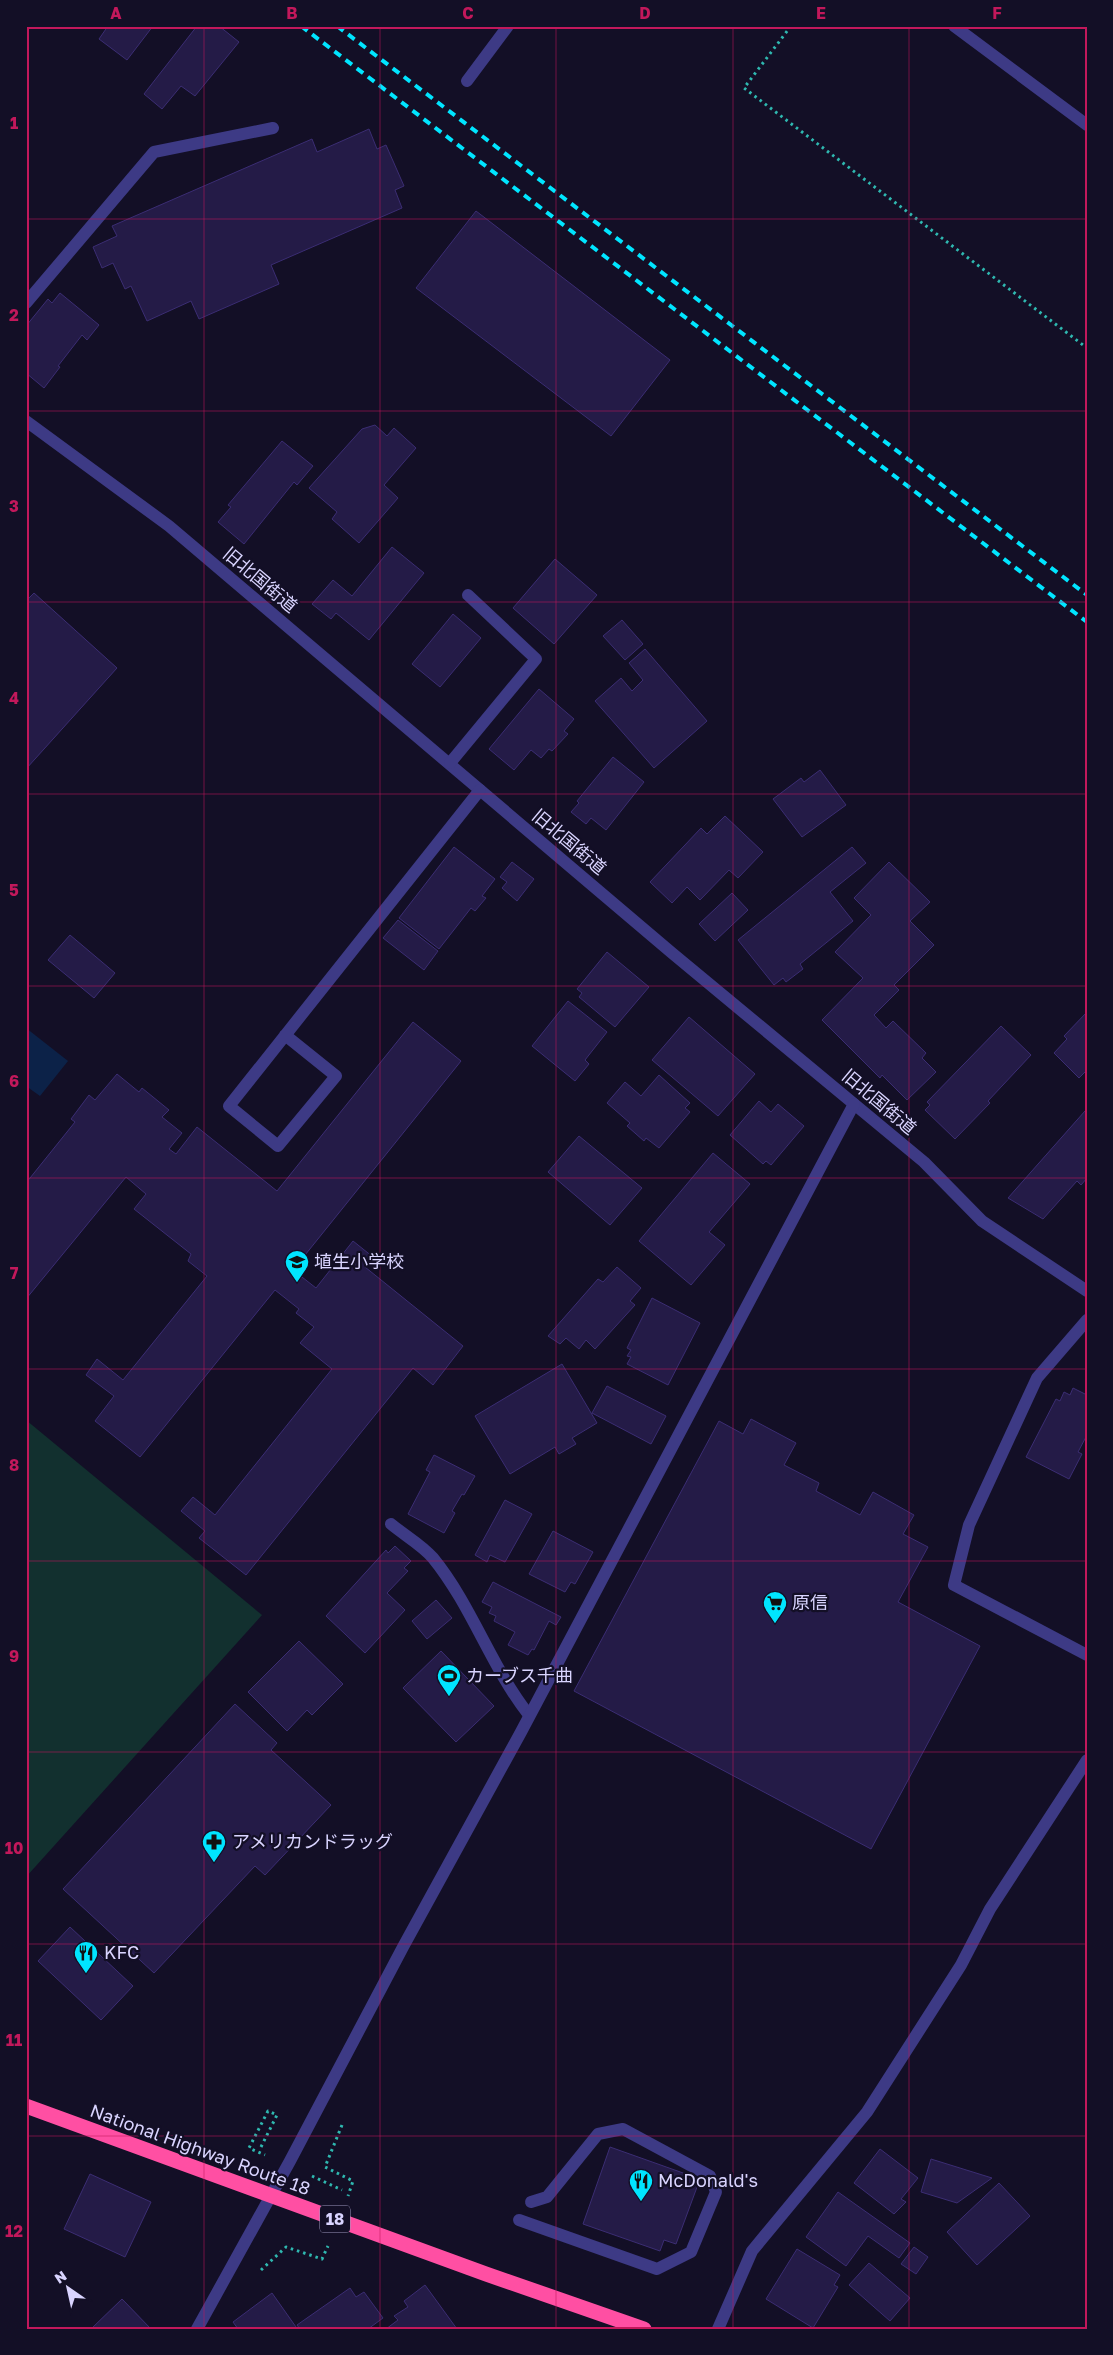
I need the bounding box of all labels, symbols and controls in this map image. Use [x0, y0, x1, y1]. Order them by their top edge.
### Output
text: A [110, 3, 122, 23]
text: B [286, 3, 298, 23]
text: C [462, 3, 474, 23]
text: D [639, 3, 651, 23]
text: E [816, 3, 826, 23]
text: F [992, 3, 1002, 23]
text: 1 [10, 113, 18, 133]
text: 2 [9, 305, 19, 325]
text: 3 [9, 496, 19, 516]
street label: 旧北国街道 [219, 542, 302, 617]
text: 4 [9, 688, 19, 708]
street label: 旧北国街道 [528, 804, 611, 879]
text: 5 [9, 880, 19, 900]
street label: 旧北国街道 [838, 1064, 921, 1139]
text: 6 [9, 1071, 19, 1091]
school or university icon: 埴生小学校 [284, 1249, 310, 1283]
place label: 埴生小学校 [314, 1250, 404, 1272]
text: 7 [10, 1263, 19, 1283]
text: 8 [9, 1455, 19, 1475]
supermarket icon: 原信 [762, 1590, 788, 1624]
place label: 原信 [792, 1591, 828, 1613]
text: 9 [9, 1646, 19, 1666]
sports icon: カーブス千曲 [436, 1663, 462, 1697]
place label: カーブス千曲 [466, 1664, 573, 1686]
pharmacy icon: アメリカンドラッグ [201, 1829, 227, 1863]
place label: アメリカンドラッグ [232, 1830, 393, 1852]
text: 10 [5, 1838, 23, 1858]
restaurant icon: KFC [73, 1940, 99, 1974]
place label: KFC [104, 1941, 139, 1963]
text: 11 [6, 2030, 22, 2050]
street label: National Highway Route 18 [87, 2099, 313, 2199]
restaurant icon: McDonald's [628, 2168, 654, 2202]
place label: McDonald's [658, 2169, 758, 2191]
road number: 18 [320, 2206, 350, 2232]
text: 12 [5, 2221, 23, 2241]
north arrow [42, 2262, 92, 2312]
text: N [51, 2267, 70, 2287]

